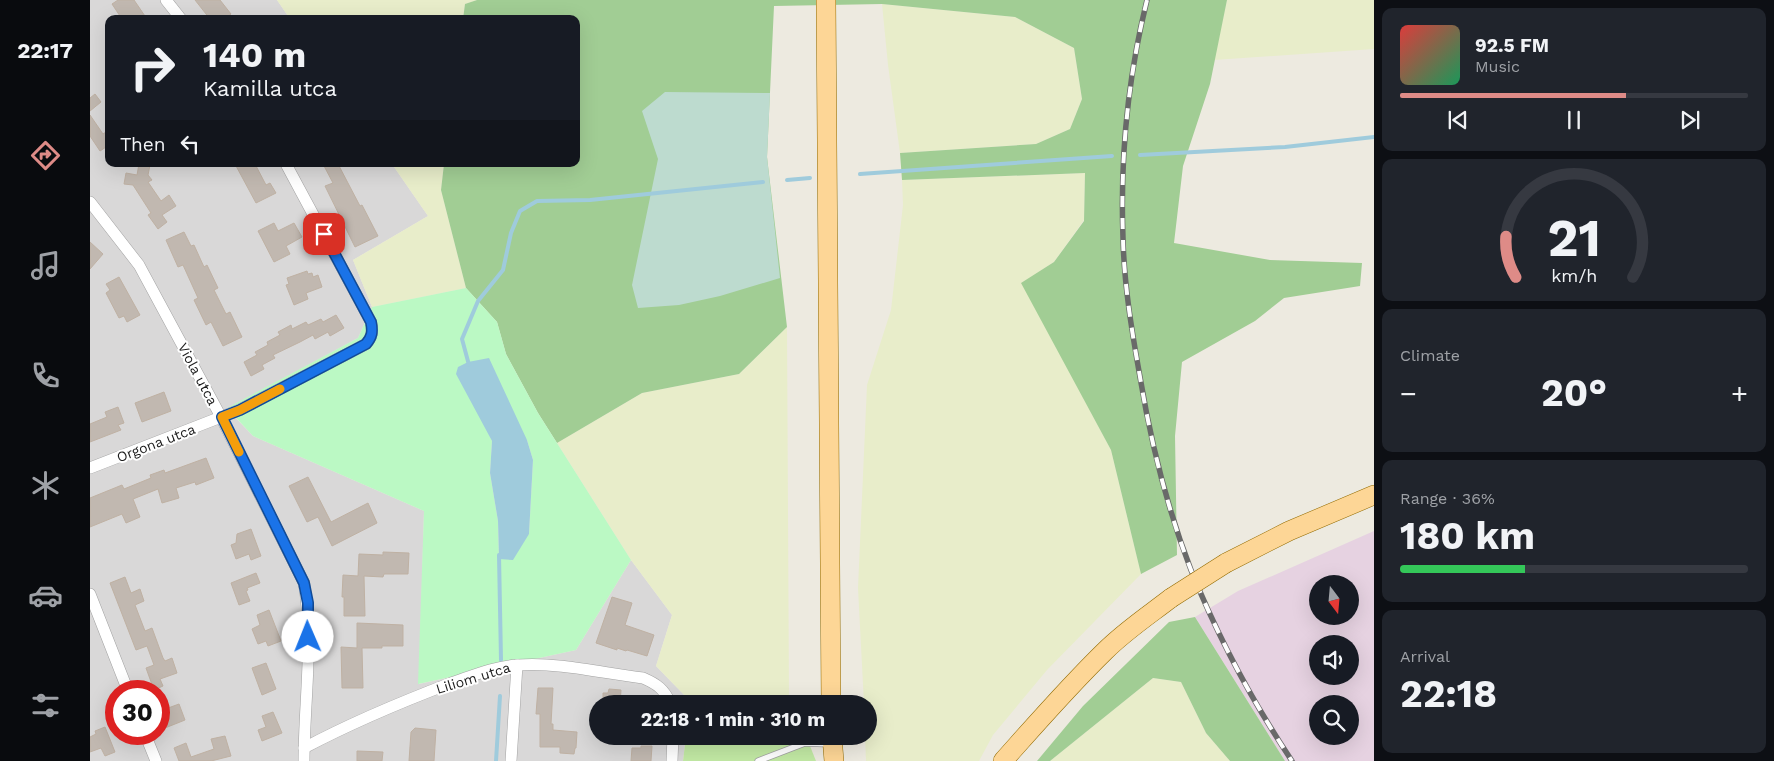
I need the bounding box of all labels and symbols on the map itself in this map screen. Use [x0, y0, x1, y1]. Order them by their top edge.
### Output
pin [303, 213, 345, 255]
street label: Viola utca [175, 340, 221, 408]
street label: Orgona utca [114, 421, 198, 465]
north arrow [1309, 575, 1359, 625]
position arrow [281, 610, 333, 662]
street label: Liliom utca [434, 659, 512, 697]
speed limit sign: 30 [105, 680, 170, 745]

